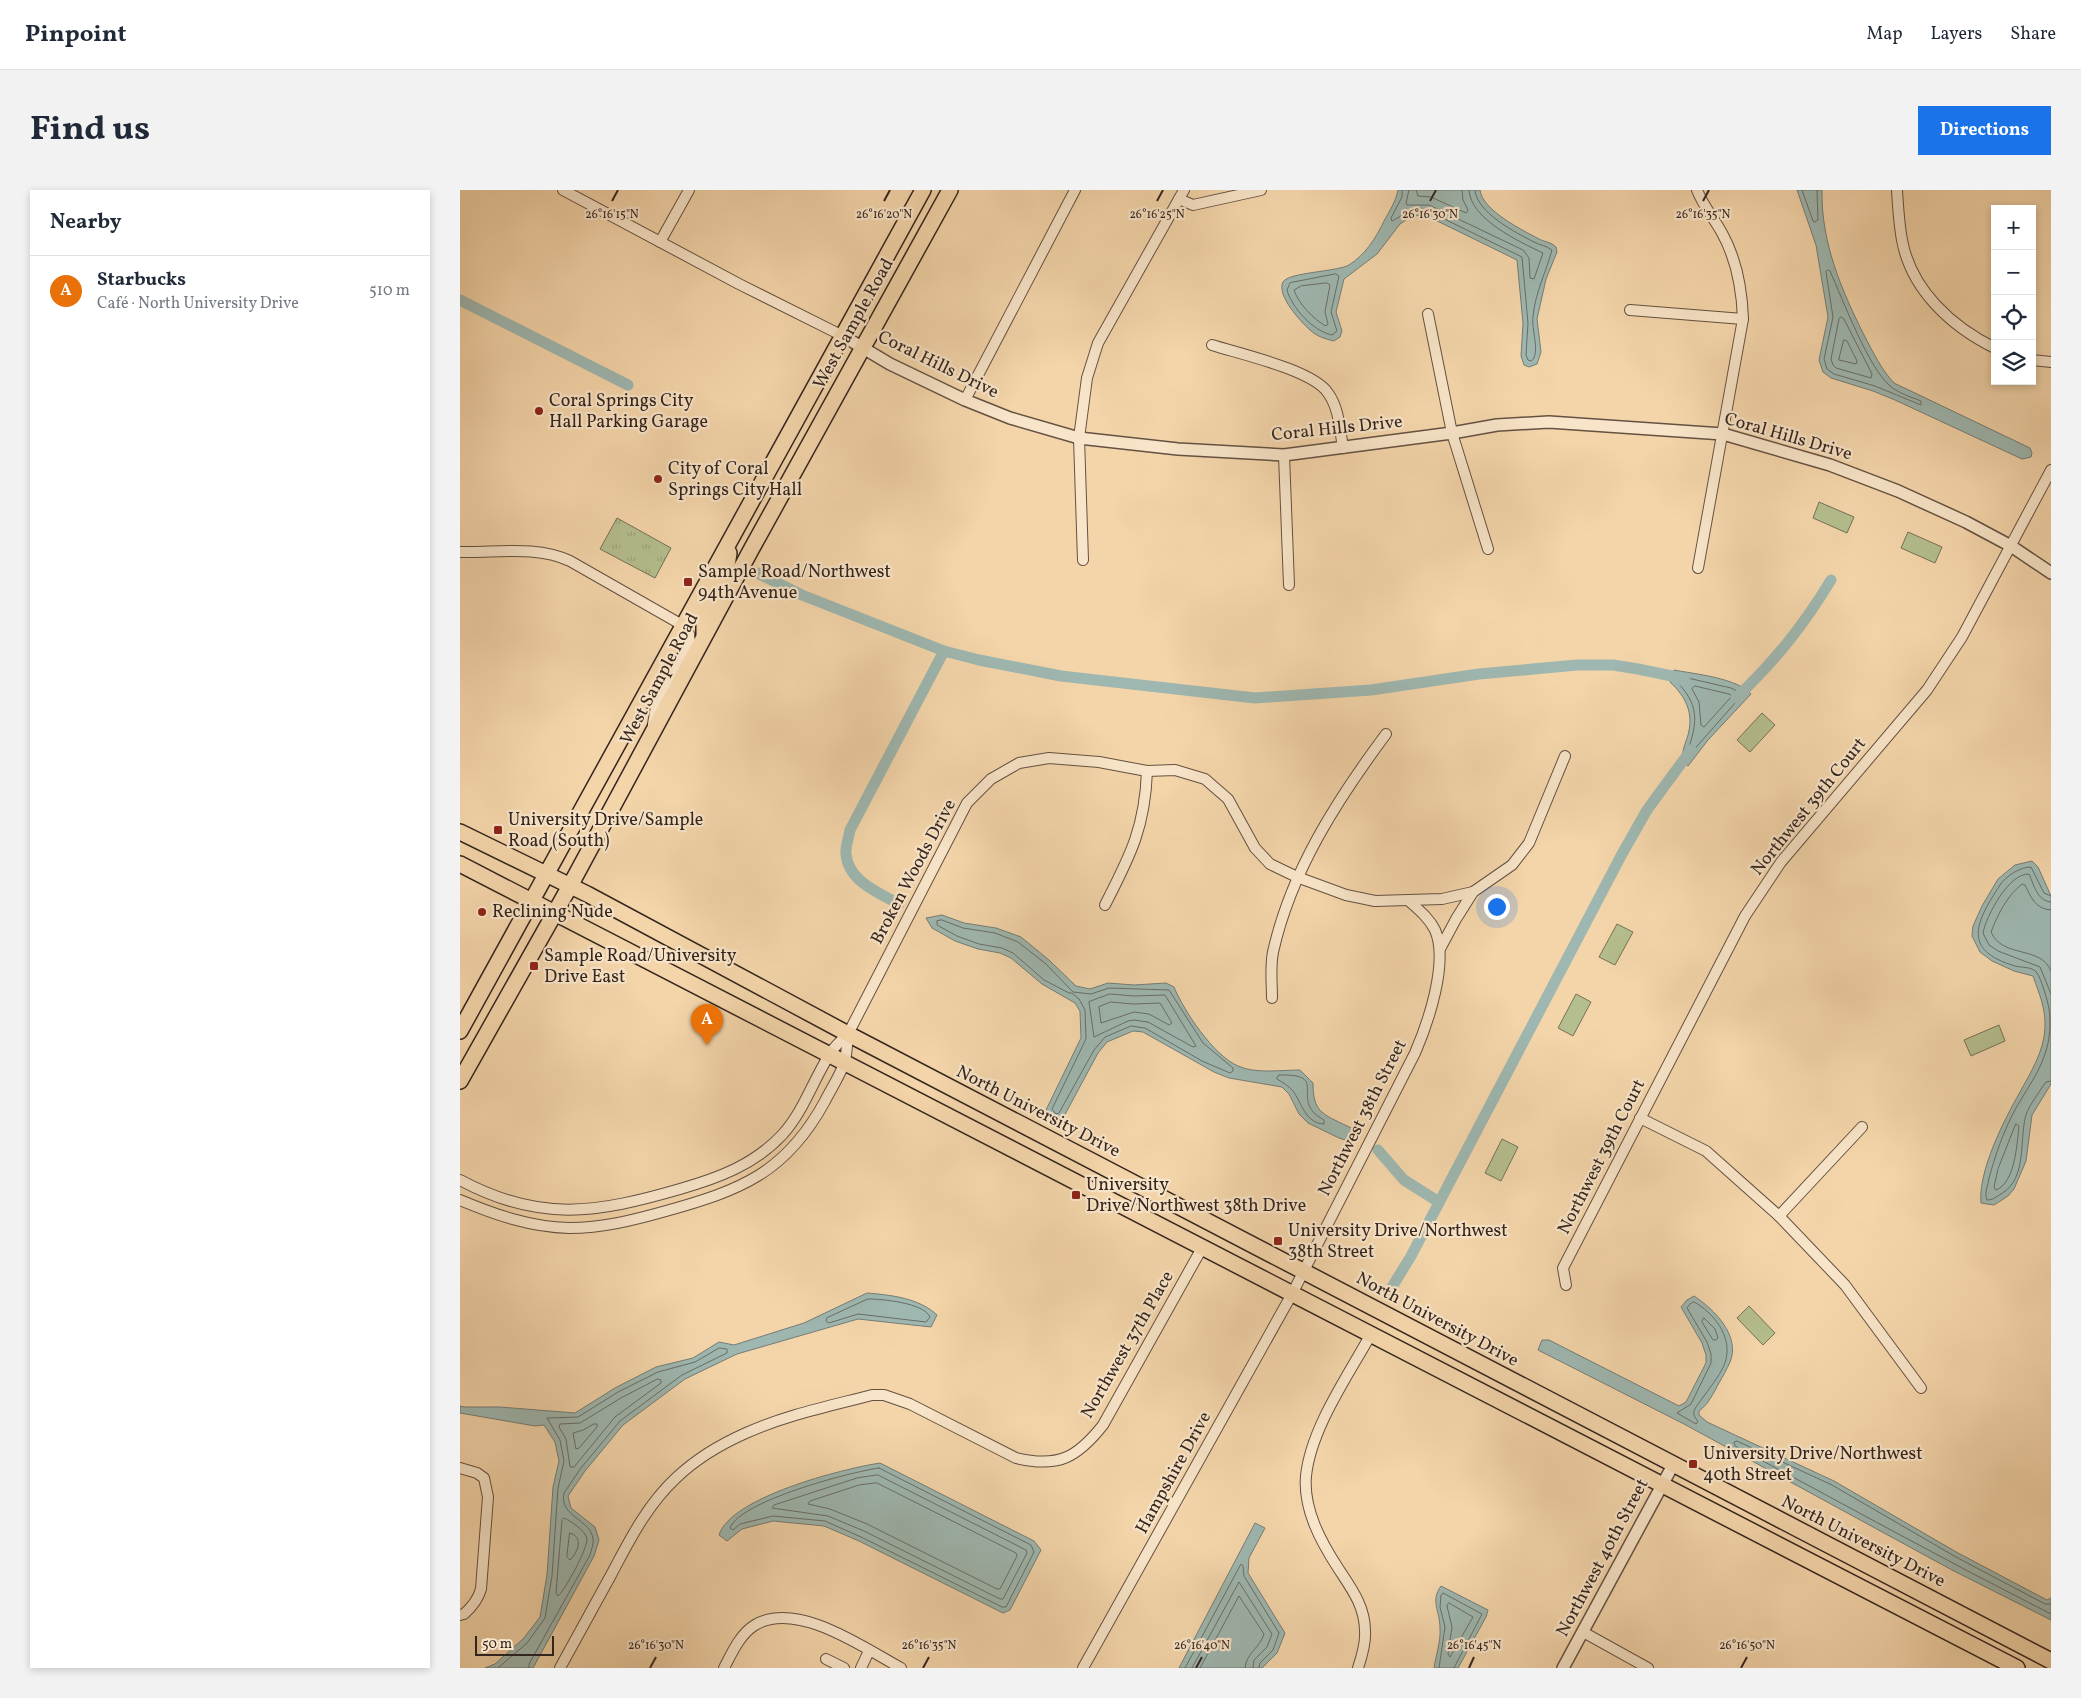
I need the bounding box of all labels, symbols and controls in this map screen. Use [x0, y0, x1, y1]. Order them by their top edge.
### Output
text: Pinpoint [25, 18, 127, 52]
text: Map [1866, 22, 1902, 47]
text: Layers [1930, 22, 1982, 47]
text: Share [2010, 22, 2056, 47]
text: Find us [30, 106, 150, 154]
button: Directions [1918, 106, 2051, 155]
map controls [1991, 205, 2036, 385]
button: + [1991, 205, 2036, 250]
text: 26°16'15"N [585, 207, 639, 223]
text: 26°16'20"N [856, 207, 912, 223]
text: 26°16'25"N [1129, 207, 1185, 223]
text: 26°16'30"N [1402, 207, 1458, 223]
text: 26°16'35"N [1675, 207, 1731, 223]
text: Nearby [50, 208, 121, 237]
button: − [1991, 250, 2036, 295]
street label: West Sample Road [808, 254, 900, 394]
text: Starbucks [97, 267, 186, 293]
text: A [60, 280, 72, 302]
text: 510 m [369, 280, 410, 302]
text: Café · North University Drive [97, 293, 299, 315]
button: locate [1991, 295, 2036, 340]
street label: Coral Hills Drive [873, 325, 1003, 405]
button: layers [1991, 340, 2036, 385]
place label: Coral Springs City Hall Parking Garage [549, 389, 708, 435]
marker: Coral Springs City Hall Parking Garage [533, 405, 545, 417]
street label: Coral Hills Drive [1721, 407, 1855, 467]
street label: Coral Hills Drive [1270, 410, 1404, 448]
place label: City of Coral Springs City Hall [668, 457, 802, 503]
marker: City of Coral Springs City Hall [652, 473, 664, 485]
place label: Sample Road/Northwest 94th Avenue [698, 560, 891, 606]
marker: Sample Road/Northwest 94th Avenue [682, 576, 694, 588]
street label: West Sample Road [615, 609, 705, 749]
street label: Northwest 39th Court [1746, 733, 1872, 881]
street label: Broken Woods Drive [865, 795, 963, 949]
place label: University Drive/Sample Road (South) [508, 808, 703, 854]
marker: University Drive/Sample Road (South) [492, 824, 504, 836]
your location [1484, 894, 1510, 920]
place label: Reclining Nude [492, 900, 613, 925]
marker: Reclining Nude [476, 906, 488, 918]
place label: Sample Road/University Drive East [544, 944, 737, 990]
marker: Sample Road/University Drive East [528, 960, 540, 972]
pin: A [691, 1004, 723, 1045]
street label: Northwest 38th Street [1313, 1035, 1413, 1201]
street label: North University Drive [952, 1060, 1124, 1164]
street label: Northwest 39th Court [1552, 1075, 1652, 1239]
place label: University Drive/Northwest 38th Drive [1086, 1173, 1306, 1219]
marker: University Drive/Northwest 38th Drive [1070, 1189, 1082, 1201]
place label: University Drive/Northwest 38th Street [1288, 1219, 1508, 1265]
marker: University Drive/Northwest 38th Street [1272, 1235, 1284, 1247]
street label: North University Drive [1351, 1266, 1523, 1374]
street label: Northwest 37th Place [1075, 1267, 1181, 1423]
street label: Hampshire Drive [1130, 1407, 1218, 1539]
place label: University Drive/Northwest 40th Street [1703, 1442, 1923, 1488]
marker: University Drive/Northwest 40th Street [1687, 1458, 1699, 1470]
street label: Northwest 40th Street [1551, 1475, 1655, 1641]
street label: North University Drive [1777, 1490, 1949, 1594]
scale bar [475, 1633, 554, 1656]
text: 50 m [482, 1635, 512, 1654]
text: 26°16'30"N [628, 1638, 684, 1654]
text: 26°16'35"N [901, 1638, 957, 1654]
text: 26°16'40"N [1174, 1638, 1230, 1654]
text: 26°16'45"N [1447, 1638, 1501, 1654]
text: 26°16'50"N [1719, 1638, 1775, 1654]

